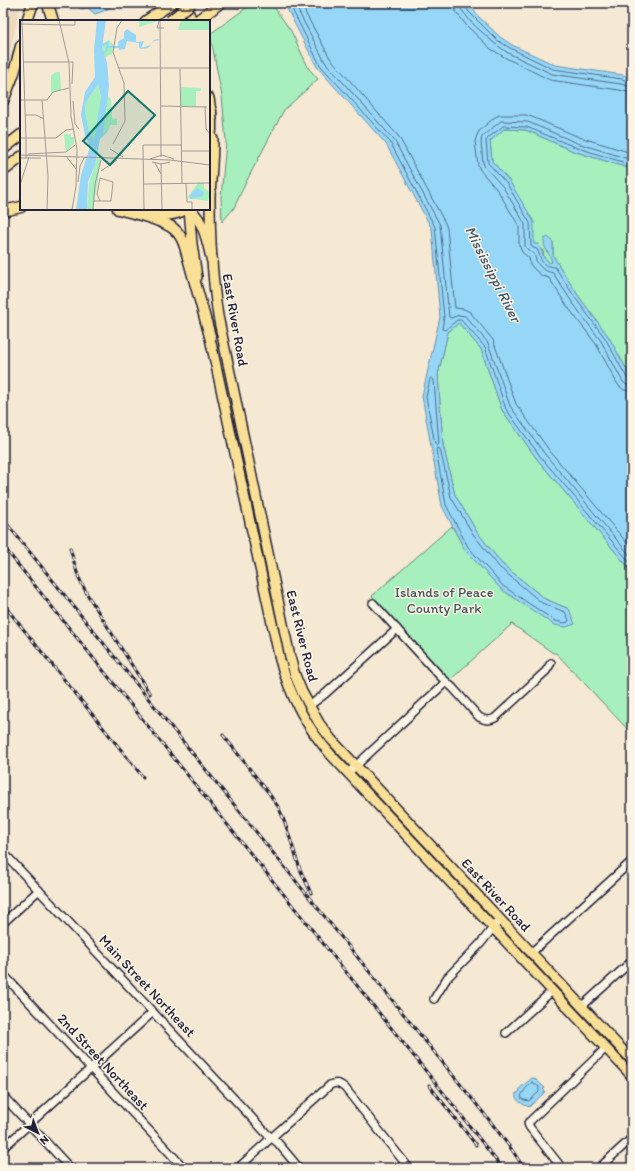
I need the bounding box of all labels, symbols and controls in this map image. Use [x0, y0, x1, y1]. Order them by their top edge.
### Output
inset map [20, 20, 210, 210]
water label: Mississippi River [461, 223, 526, 327]
street label: East River Road [218, 272, 252, 368]
park label: Islands of Peace County Park [395, 584, 494, 617]
street label: East River Road [282, 588, 322, 684]
street label: East River Road [458, 855, 535, 935]
street label: Main Street Northeast [95, 931, 199, 1041]
street label: 2nd Street Northeast [54, 1010, 152, 1114]
north arrow [18, 1113, 58, 1153]
text: N [37, 1133, 51, 1147]

